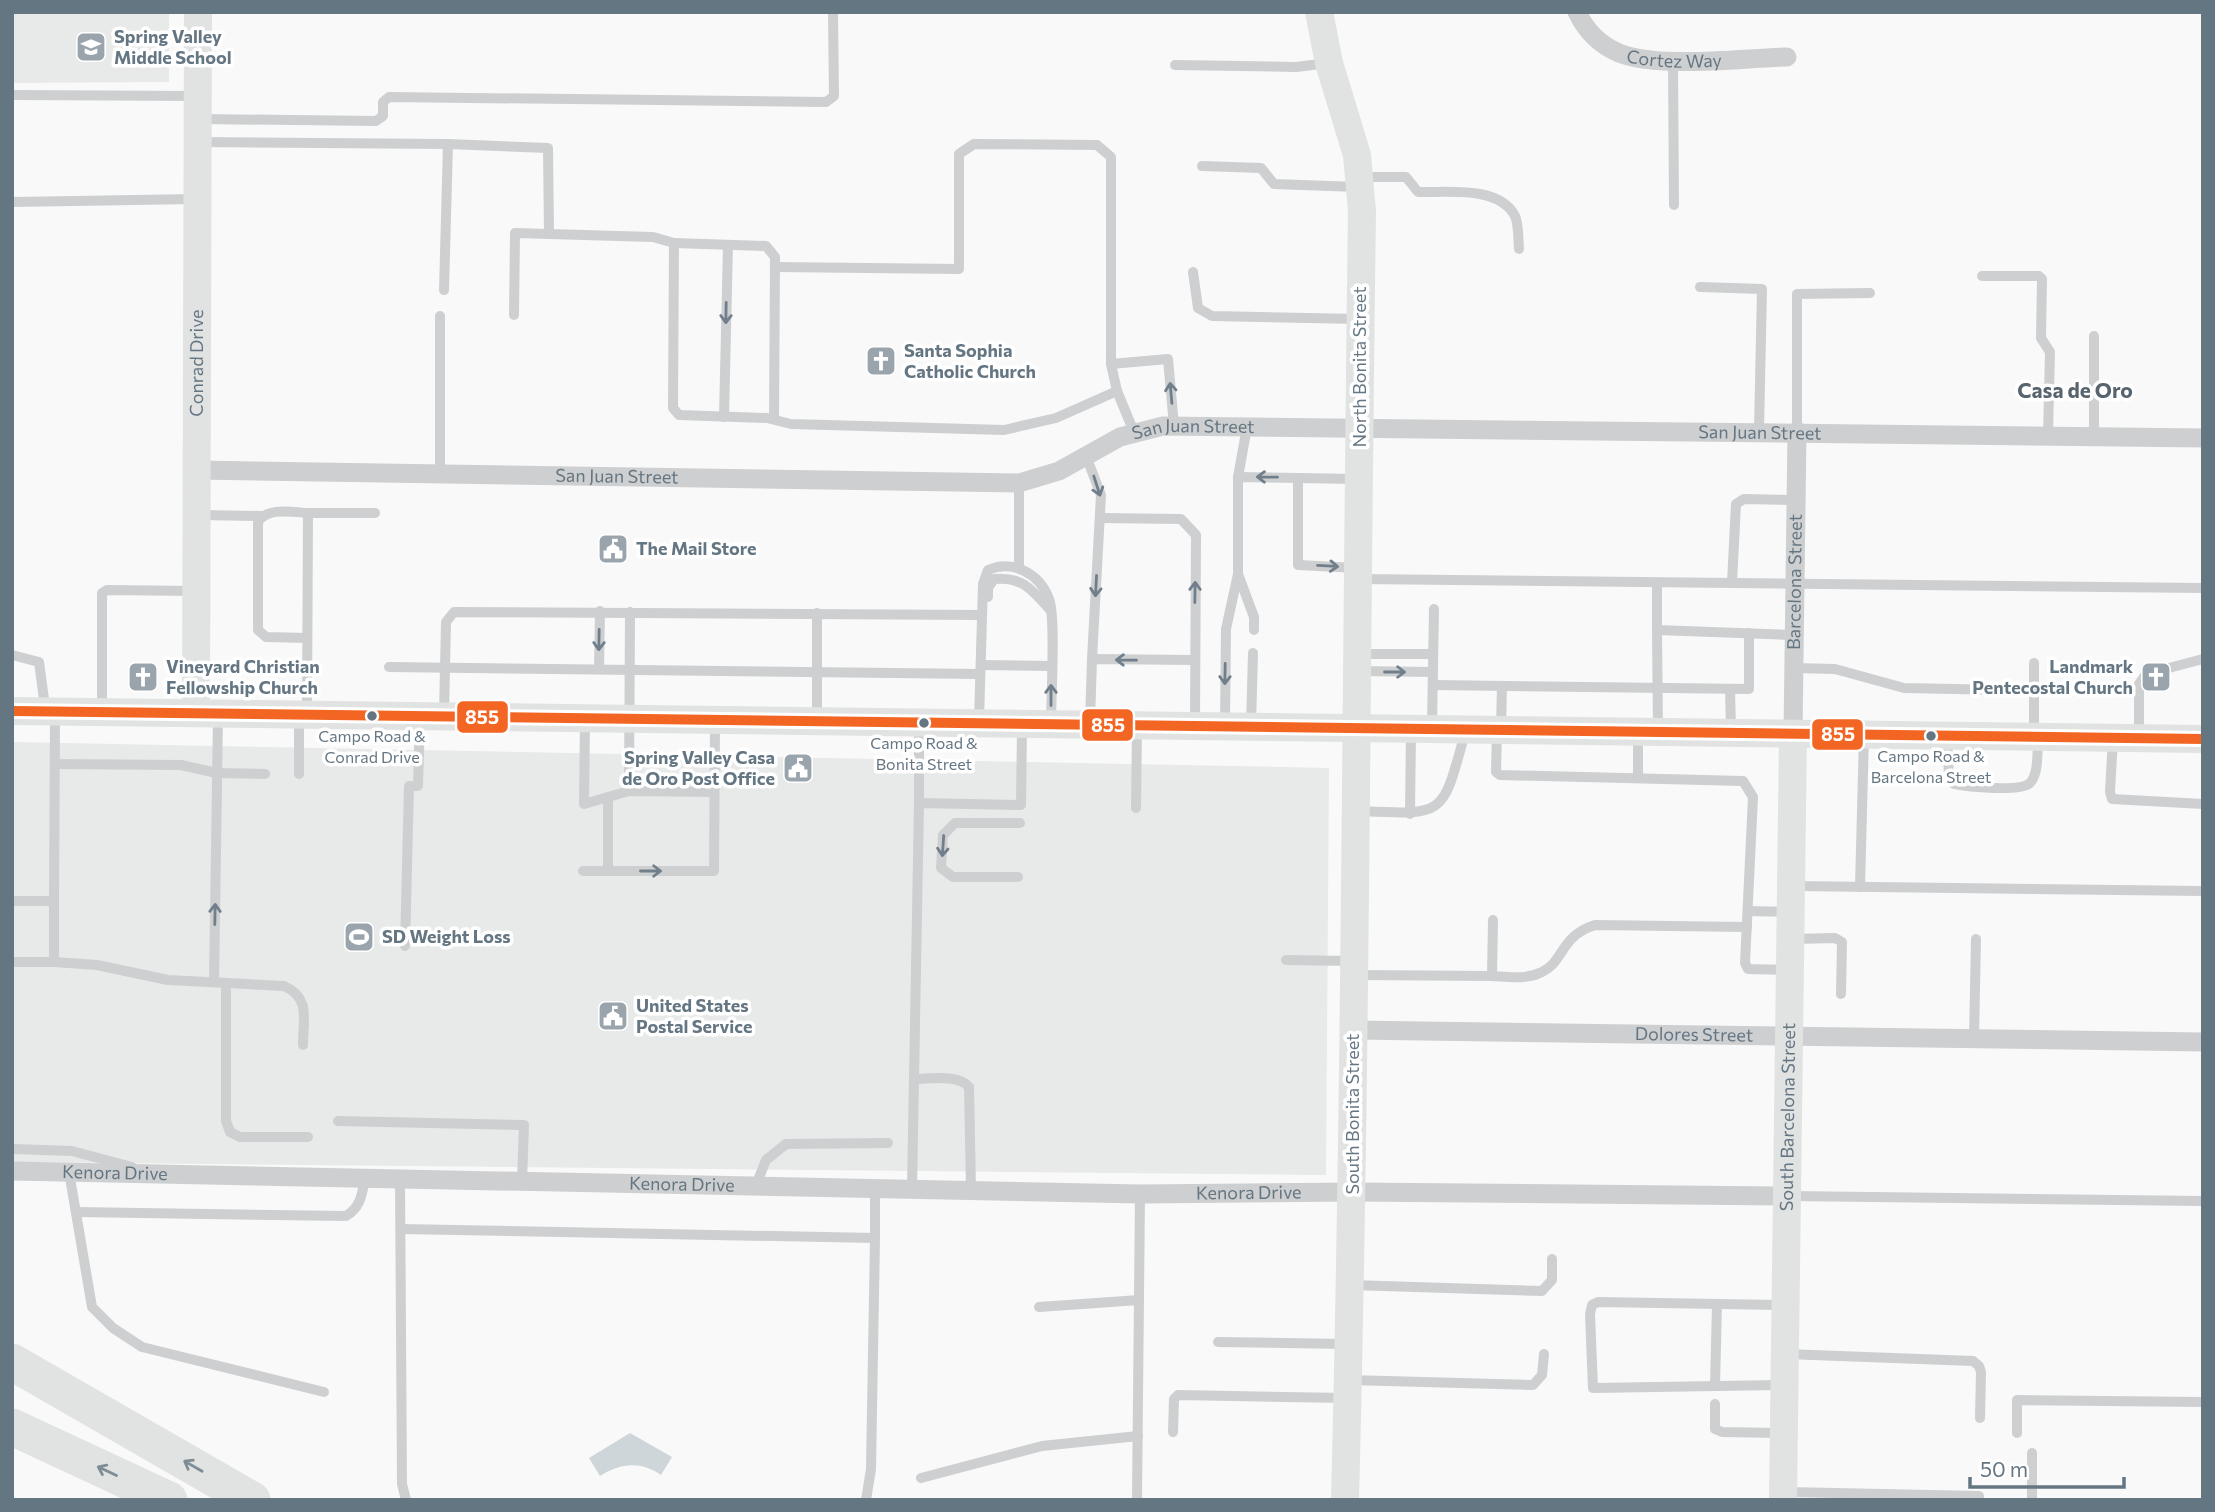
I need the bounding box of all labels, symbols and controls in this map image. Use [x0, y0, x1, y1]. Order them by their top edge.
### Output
place label: Spring Valley Middle School [114, 25, 232, 68]
school or university icon: Spring Valley Middle School [74, 30, 108, 64]
street label: Cortez Way [1625, 44, 1722, 72]
street label: North Bonita Street [1348, 286, 1370, 448]
one-way arrow [720, 302, 733, 325]
street label: Conrad Drive [185, 309, 207, 417]
place label: Santa Sophia Catholic Church [904, 339, 1036, 382]
church icon: Santa Sophia Catholic Church [864, 344, 898, 378]
district label: Casa de Oro [2017, 377, 2133, 402]
one-way arrow [1164, 382, 1177, 404]
street label: San Juan Street [1129, 414, 1255, 444]
street label: San Juan Street [1698, 420, 1822, 444]
street label: San Juan Street [555, 464, 679, 488]
one-way arrow [1256, 470, 1279, 484]
one-way arrow [1092, 475, 1105, 497]
street label: Barcelona Street [1782, 514, 1806, 650]
public building icon: The Mail Store [596, 532, 630, 566]
place label: The Mail Store [636, 537, 757, 559]
one-way arrow [1316, 560, 1339, 573]
one-way arrow [1090, 574, 1103, 597]
one-way arrow [1188, 581, 1202, 604]
one-way arrow [593, 629, 606, 652]
one-way arrow [1115, 653, 1138, 667]
place label: Vineyard Christian Fellowship Church [166, 655, 320, 698]
place label: Landmark Pentecostal Church [1972, 655, 2134, 698]
church icon: Vineyard Christian Fellowship Church [126, 660, 160, 694]
church icon: Landmark Pentecostal Church [2139, 660, 2173, 694]
one-way arrow [1218, 662, 1232, 685]
one-way arrow [1384, 665, 1407, 678]
one-way arrow [1044, 684, 1058, 707]
line badge: 855 [456, 700, 509, 734]
text: 855 [465, 705, 499, 728]
line badge: 855 [1081, 708, 1134, 742]
marker: Campo Road & Conrad Drive [365, 709, 379, 723]
text: 855 [1091, 713, 1125, 736]
marker: Campo Road & Bonita Street [917, 716, 931, 730]
line badge: 855 [1811, 718, 1864, 751]
text: 855 [1821, 722, 1855, 745]
place label: Campo Road & Conrad Drive [318, 726, 426, 766]
marker: Campo Road & Barcelona Street [1924, 729, 1938, 743]
place label: Campo Road & Bonita Street [870, 733, 978, 773]
place label: Spring Valley Casa de Oro Post Office [622, 746, 775, 789]
place label: Campo Road & Barcelona Street [1871, 746, 1992, 786]
public building icon: Spring Valley Casa de Oro Post Office [781, 751, 815, 785]
one-way arrow [936, 834, 949, 857]
one-way arrow [639, 864, 662, 878]
one-way arrow [208, 903, 222, 926]
sports icon: SD Weight Loss [342, 920, 376, 954]
place label: SD Weight Loss [382, 925, 511, 947]
place label: United States Postal Service [636, 994, 752, 1037]
public building icon: United States Postal Service [596, 999, 630, 1033]
street label: Dolores Street [1635, 1022, 1753, 1046]
street label: South Barcelona Street [1775, 1023, 1799, 1211]
street label: South Bonita Street [1341, 1034, 1363, 1194]
street label: Kenora Drive [62, 1160, 168, 1184]
street label: Kenora Drive [629, 1172, 735, 1196]
street label: Kenora Drive [1196, 1180, 1302, 1203]
scale bar [1970, 1446, 2124, 1490]
text: 50 m [1980, 1456, 2028, 1481]
one-way arrow [184, 1459, 204, 1473]
one-way arrow [97, 1464, 118, 1477]

